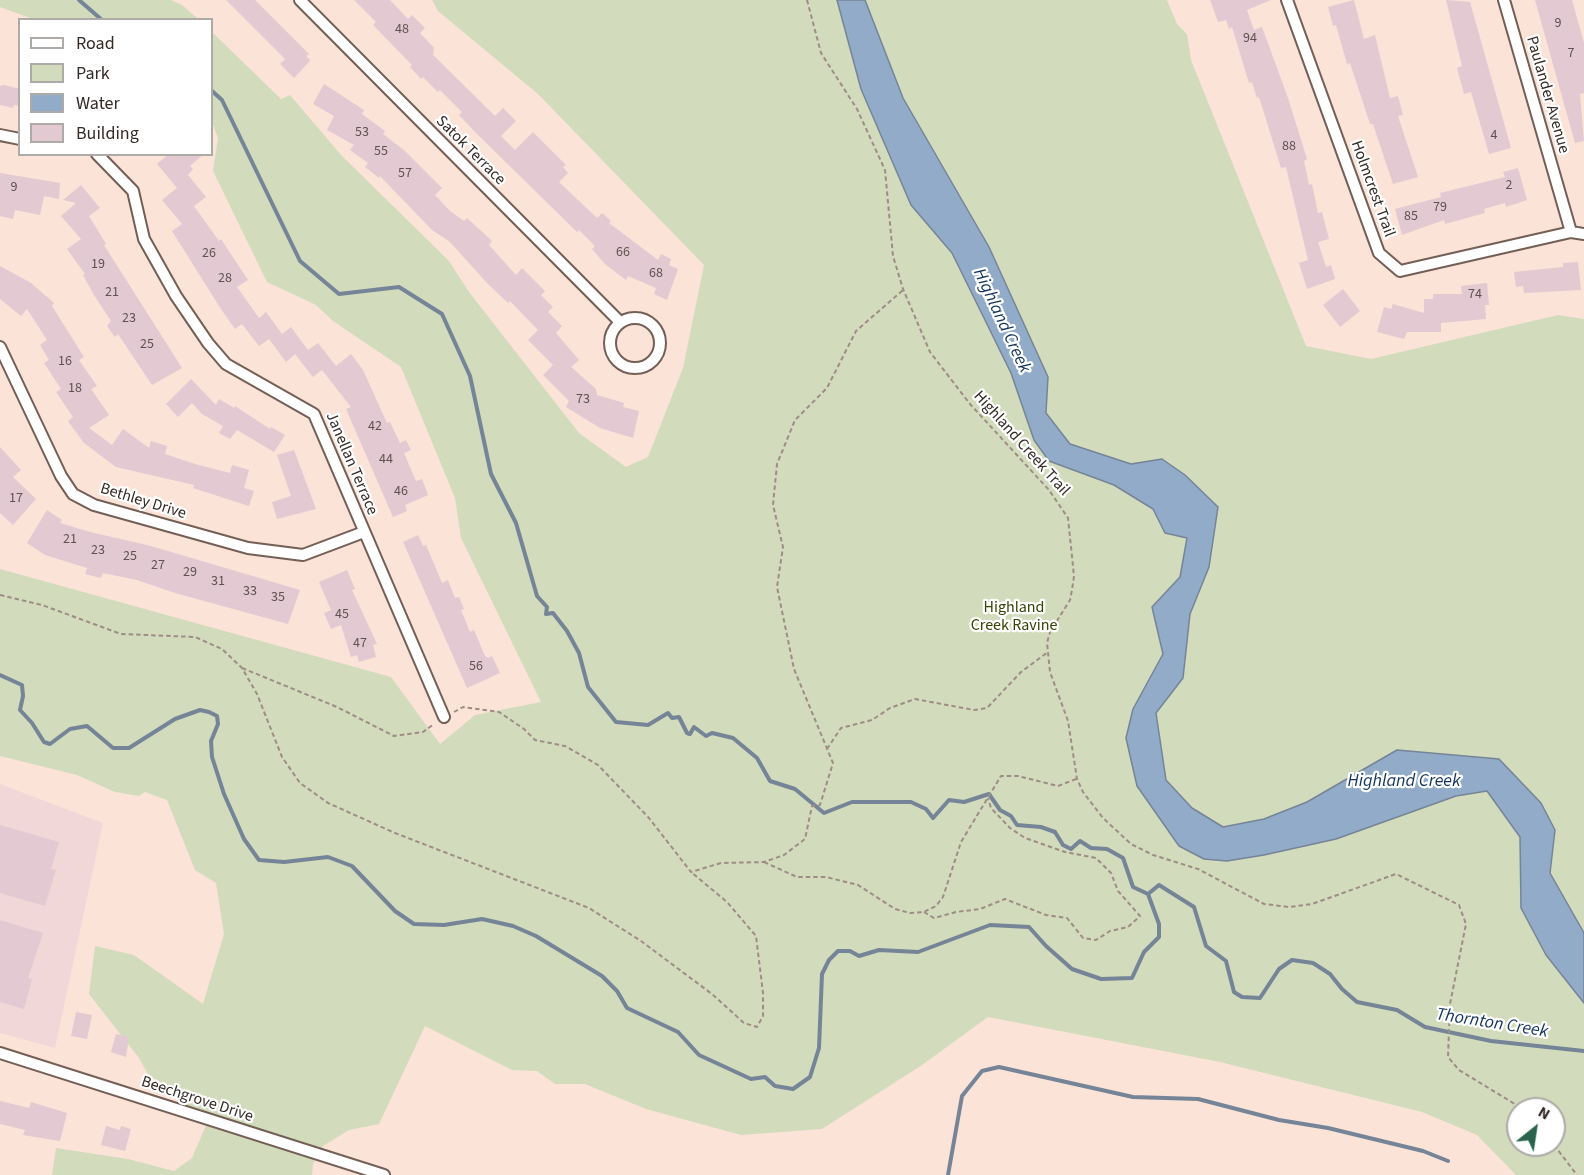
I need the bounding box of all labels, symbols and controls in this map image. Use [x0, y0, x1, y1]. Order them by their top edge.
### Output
house number: 9 [1555, 16, 1561, 32]
legend [18, 18, 213, 156]
house number: 48 [395, 22, 409, 38]
text: Road [76, 31, 115, 56]
house number: 94 [1243, 31, 1257, 47]
street label: Paulander Avenue [1521, 34, 1573, 156]
house number: 7 [1568, 46, 1574, 62]
text: Park [76, 61, 110, 86]
text: Water [76, 91, 120, 116]
street label: Satok Terrace [431, 112, 509, 190]
text: Building [76, 121, 139, 146]
house number: 53 [355, 125, 369, 141]
house number: 4 [1491, 128, 1497, 144]
street label: Holmcrest Trail [1346, 138, 1398, 240]
house number: 88 [1282, 139, 1296, 155]
house number: 55 [374, 144, 388, 160]
house number: 57 [398, 166, 412, 182]
house number: 2 [1506, 178, 1512, 194]
house number: 9 [11, 180, 17, 196]
house number: 79 [1433, 200, 1447, 216]
house number: 85 [1404, 209, 1418, 225]
house number: 66 [616, 245, 630, 261]
house number: 26 [202, 246, 216, 262]
house number: 19 [91, 257, 105, 273]
water label: Highland Creek [967, 265, 1035, 377]
house number: 68 [649, 266, 663, 282]
house number: 28 [218, 271, 232, 287]
house number: 21 [105, 285, 119, 301]
house number: 74 [1468, 287, 1482, 303]
house number: 23 [122, 311, 136, 327]
house number: 25 [140, 337, 154, 353]
house number: 16 [58, 354, 72, 370]
house number: 18 [68, 381, 82, 397]
street label: Highland Creek Trail [969, 388, 1073, 500]
house number: 73 [576, 392, 590, 408]
street label: Janellan Terrace [321, 410, 381, 518]
house number: 42 [368, 419, 382, 435]
house number: 44 [379, 452, 393, 468]
street label: Bethley Drive [98, 480, 188, 524]
house number: 46 [394, 484, 408, 500]
house number: 17 [9, 491, 23, 507]
house number: 21 [63, 532, 77, 548]
house number: 23 [91, 543, 105, 559]
house number: 25 [123, 549, 137, 565]
house number: 27 [151, 558, 165, 574]
house number: 29 [183, 565, 197, 581]
house number: 31 [211, 574, 225, 590]
house number: 33 [243, 584, 257, 600]
house number: 35 [271, 590, 285, 606]
park label: Highland Creek Ravine [971, 598, 1057, 636]
house number: 45 [335, 607, 349, 623]
house number: 47 [353, 636, 367, 652]
house number: 56 [469, 659, 483, 675]
water label: Highland Creek [1348, 771, 1460, 793]
water label: Thornton Creek [1434, 1004, 1550, 1044]
street label: Beechgrove Drive [139, 1073, 255, 1127]
north arrow [1506, 1097, 1566, 1157]
text: N [1534, 1101, 1554, 1125]

